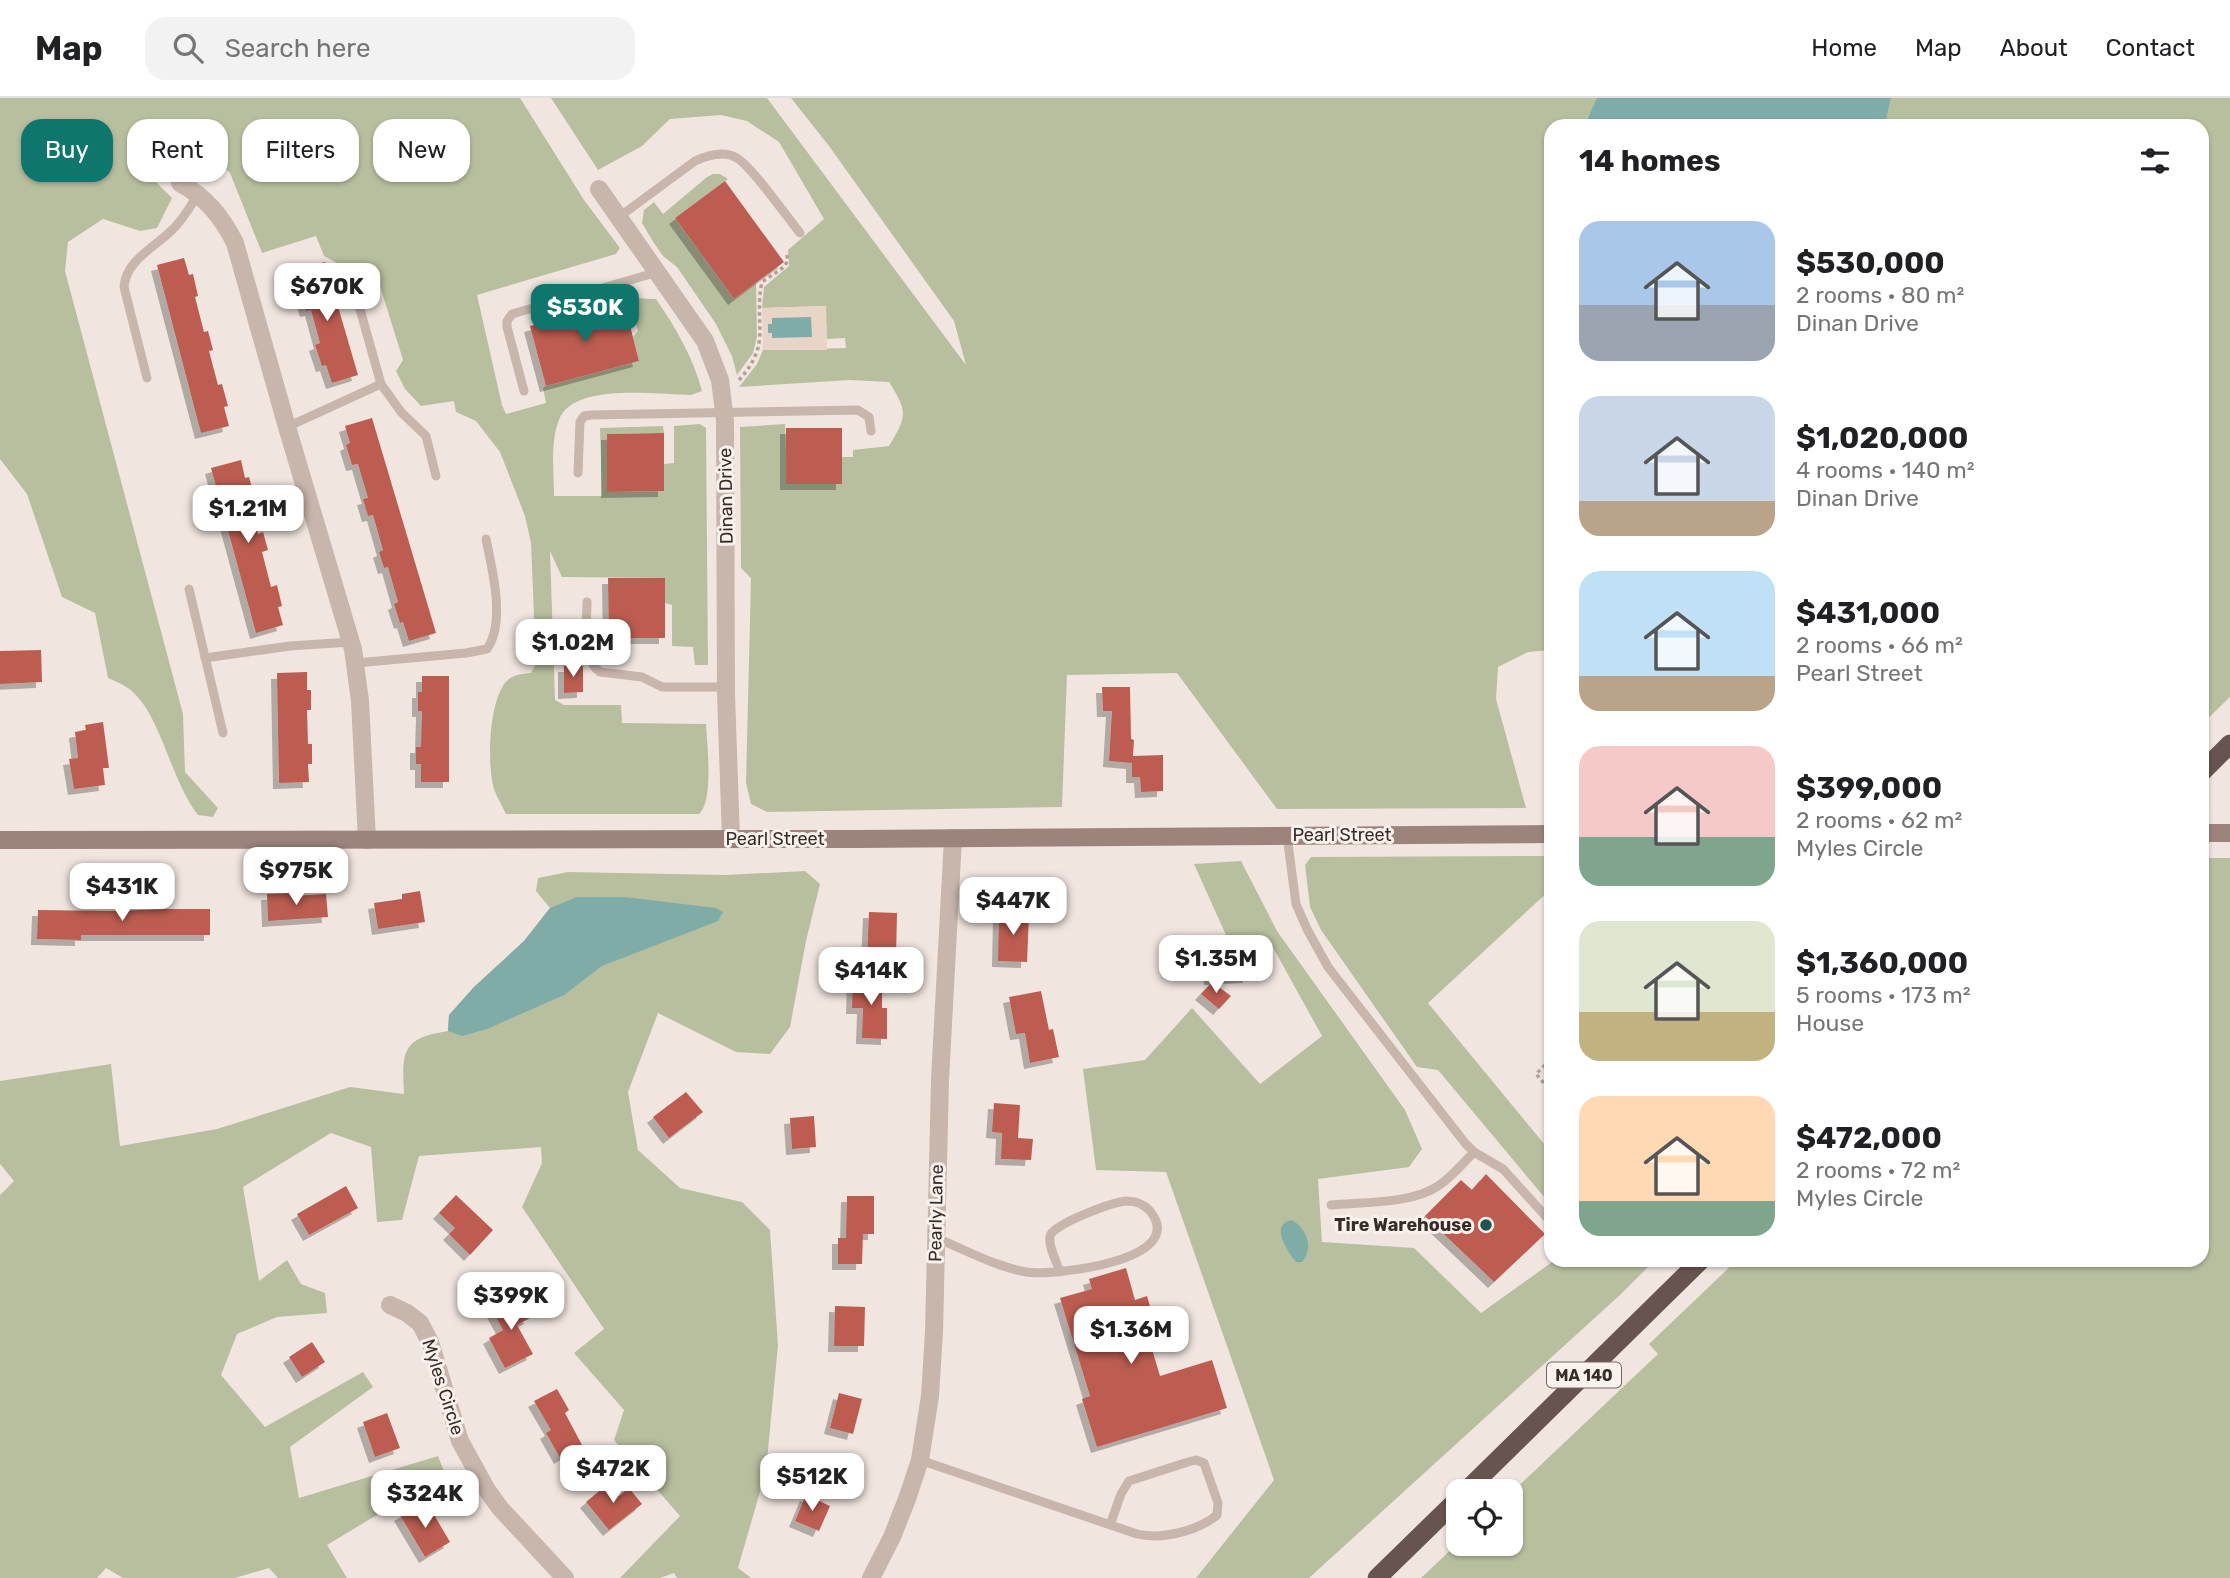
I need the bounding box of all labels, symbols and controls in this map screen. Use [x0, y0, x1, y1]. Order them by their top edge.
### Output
search box [145, 17, 635, 80]
text: Map [35, 29, 103, 68]
icon: search [169, 29, 207, 67]
text: Search here [225, 33, 370, 64]
text: Home [1811, 34, 1877, 62]
text: Map [1915, 34, 1962, 62]
text: About [2000, 34, 2068, 62]
text: Contact [2106, 34, 2195, 62]
chip: Buy [21, 119, 113, 182]
chip: Rent [127, 119, 228, 182]
chip: Filters [242, 119, 359, 182]
chip: New [373, 119, 470, 182]
icon: filters [2136, 142, 2174, 180]
text: 14 homes [1579, 143, 1721, 179]
text: $530,000 [1796, 245, 1945, 281]
icon: home [1635, 249, 1719, 333]
pin: $670K [278, 264, 376, 323]
text: $670K [290, 272, 364, 300]
text: 2 rooms · 80 m² [1796, 281, 1964, 309]
pin: $530K [536, 285, 634, 344]
text: $530K [547, 293, 623, 321]
text: Dinan Drive [1796, 309, 1919, 337]
text: $1,020,000 [1796, 420, 1969, 456]
icon: home [1635, 424, 1719, 508]
street label: Dinan Drive [714, 448, 738, 544]
text: 4 rooms · 140 m² [1796, 456, 1975, 484]
text: Dinan Drive [1796, 484, 1919, 512]
pin: $1.21M [191, 486, 305, 545]
text: $1.21M [209, 494, 287, 522]
text: $431,000 [1796, 595, 1940, 631]
icon: home [1635, 599, 1719, 683]
pin: $1.02M [516, 620, 630, 679]
text: $1.02M [532, 628, 614, 656]
text: 2 rooms · 66 m² [1796, 631, 1963, 659]
text: Pearl Street [1796, 659, 1923, 687]
text: $399,000 [1796, 770, 1942, 806]
icon: home [1635, 774, 1719, 858]
text: 2 rooms · 62 m² [1796, 806, 1962, 834]
street label: Pearl Street [1292, 824, 1392, 846]
street label: Pearl Street [725, 828, 825, 850]
text: Myles Circle [1796, 834, 1923, 862]
pin: $975K [247, 848, 345, 907]
text: $975K [259, 856, 333, 884]
pin: $431K [73, 864, 171, 923]
text: $431K [86, 872, 158, 900]
pin: $447K [964, 878, 1062, 937]
text: $447K [976, 886, 1050, 914]
pin: $1.35M [1159, 936, 1273, 995]
text: $1.35M [1175, 944, 1257, 972]
text: $1,360,000 [1796, 945, 1968, 981]
pin: $414K [822, 948, 920, 1007]
icon: home [1635, 949, 1719, 1033]
text: $414K [835, 956, 907, 984]
text: 5 rooms · 173 m² [1796, 981, 1971, 1009]
text: House [1796, 1009, 1864, 1037]
text: $472,000 [1796, 1120, 1942, 1156]
icon: home [1635, 1124, 1719, 1208]
text: 2 rooms · 72 m² [1796, 1156, 1960, 1184]
street label: Pearly Lane [924, 1164, 948, 1262]
text: Myles Circle [1796, 1184, 1923, 1212]
place label: Tire Warehouse [1334, 1214, 1472, 1236]
marker: Tire Warehouse [1478, 1217, 1494, 1233]
pin: $399K [462, 1272, 560, 1332]
text: $399K [473, 1281, 549, 1309]
pin: $1.36M [1074, 1306, 1188, 1366]
text: $1.36M [1090, 1315, 1172, 1343]
street label: Myles Circle [417, 1336, 469, 1438]
road number: MA 140 [1547, 1362, 1621, 1387]
pin: $472K [564, 1446, 662, 1505]
text: $472K [576, 1454, 650, 1482]
pin: $512K [763, 1454, 861, 1513]
text: $512K [776, 1462, 848, 1490]
pin: $324K [376, 1470, 474, 1530]
text: $324K [387, 1479, 463, 1507]
map controls [1446, 1479, 1523, 1556]
button: locate [1446, 1479, 1523, 1556]

